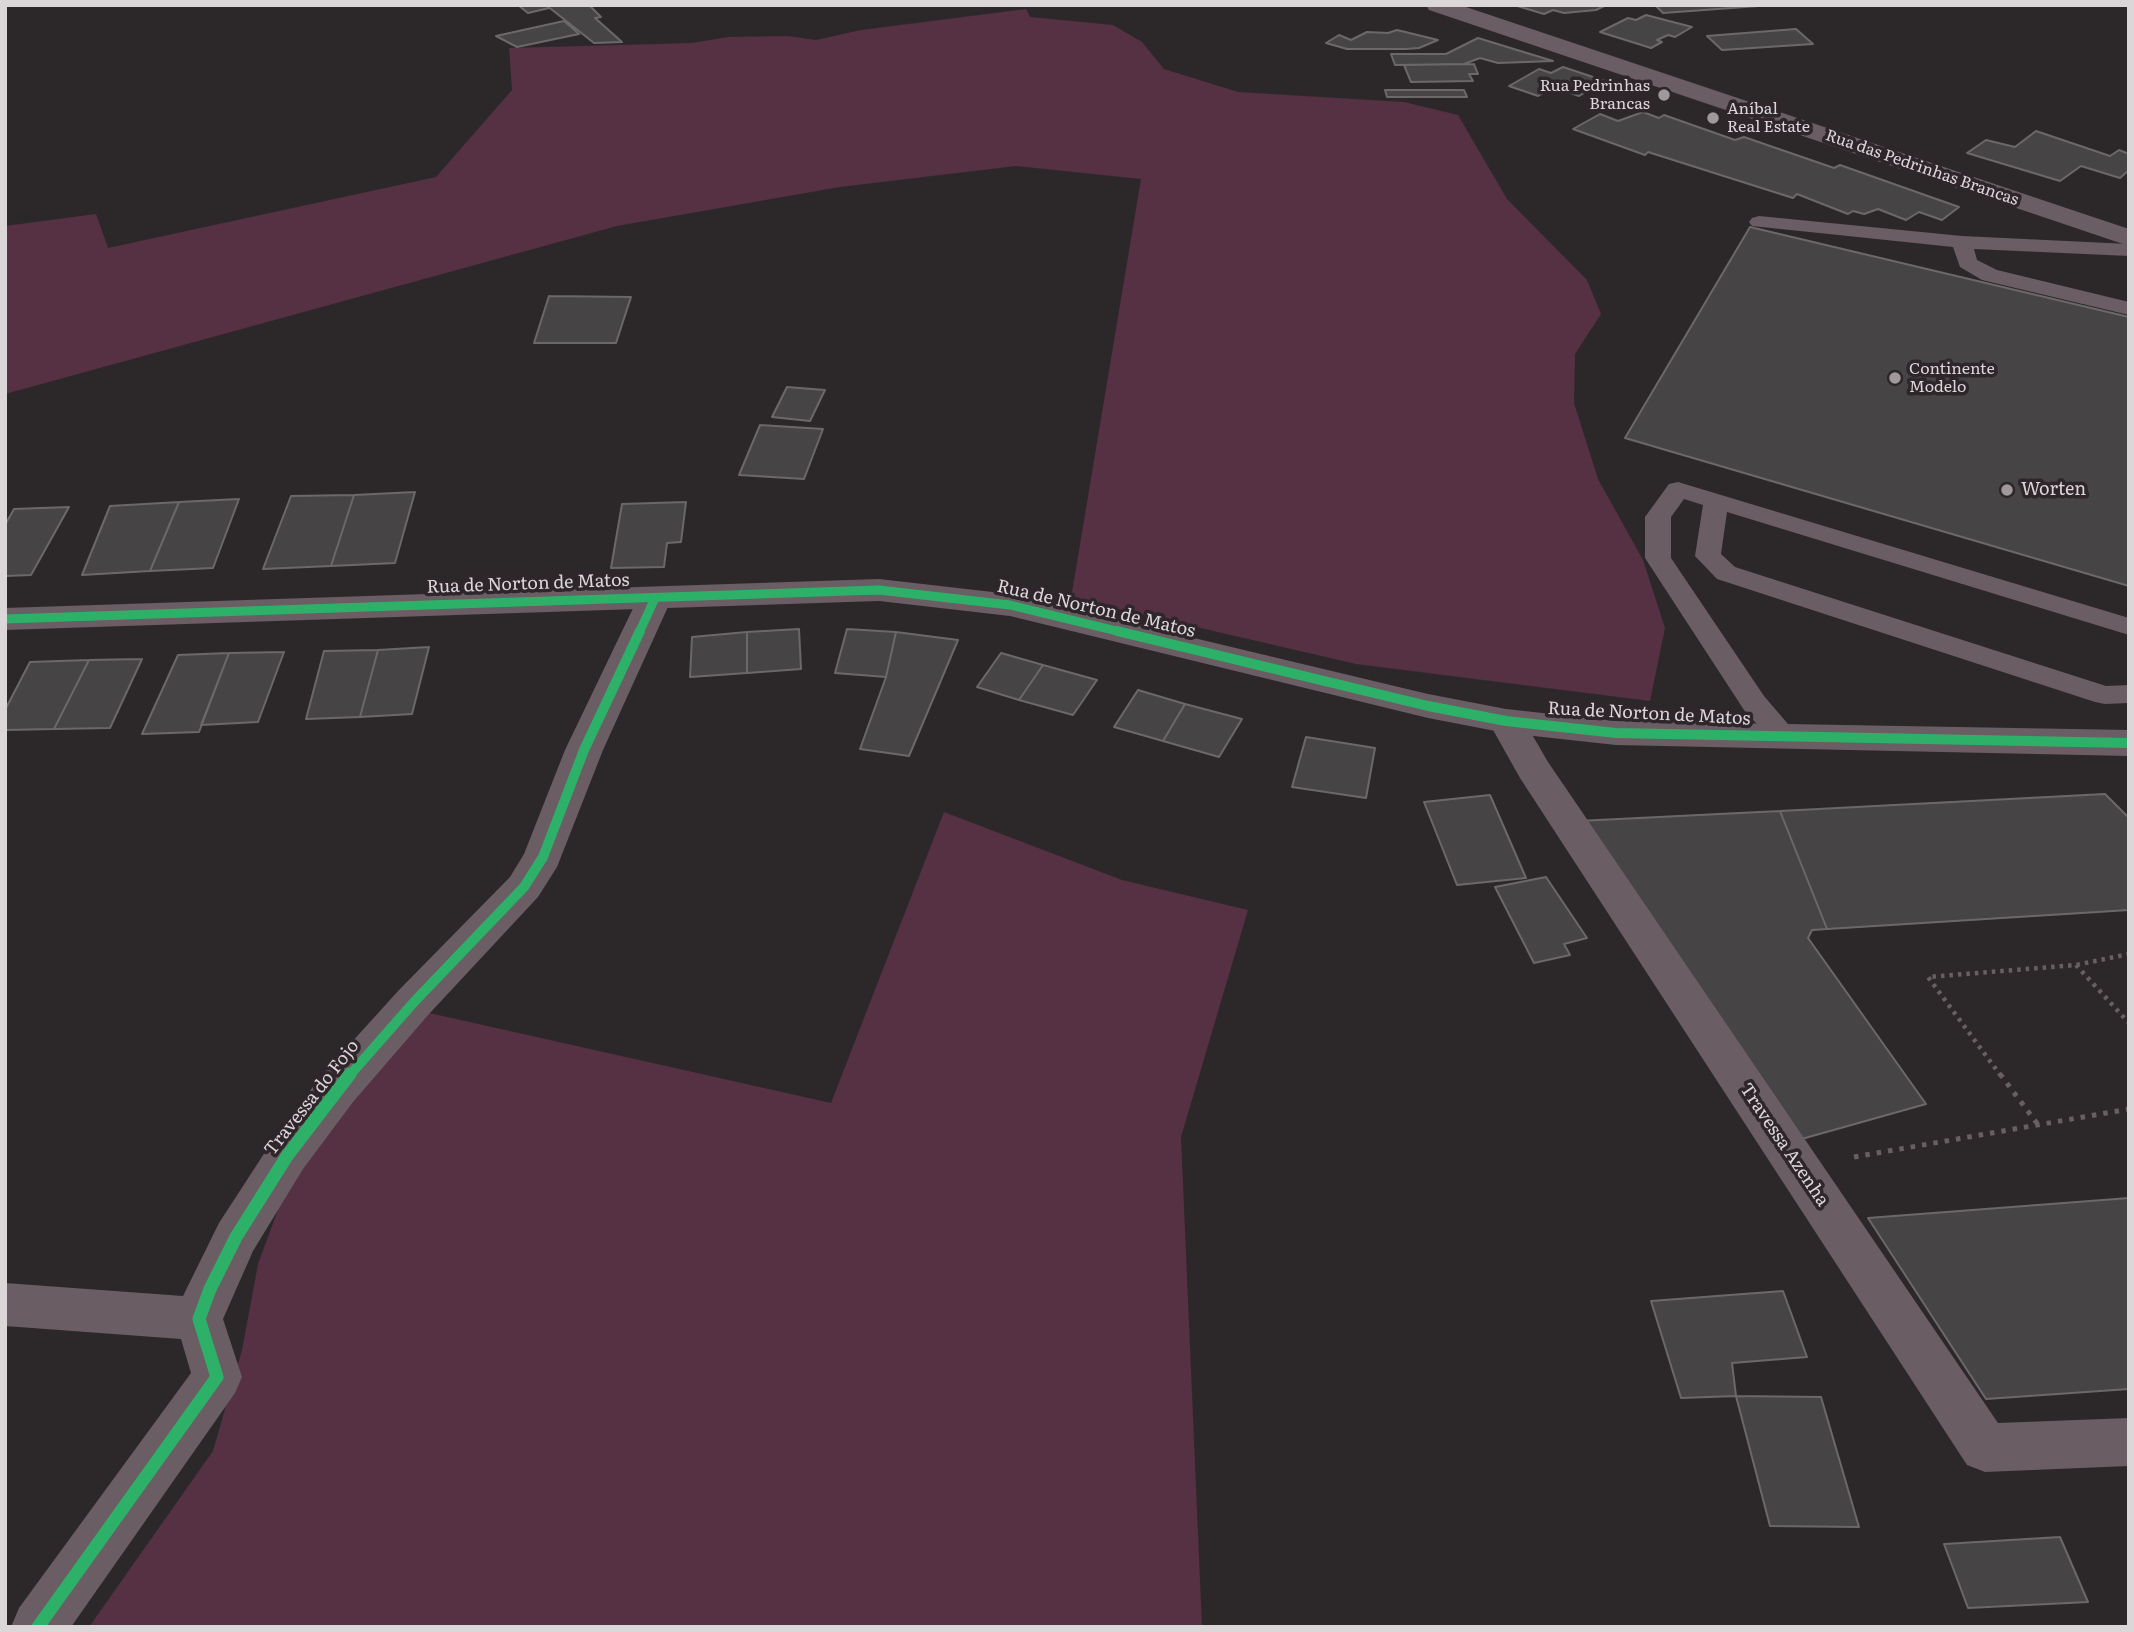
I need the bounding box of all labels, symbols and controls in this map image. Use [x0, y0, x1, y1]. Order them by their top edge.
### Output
place label: Rua Pedrinhas Brancas [1540, 76, 1650, 114]
marker: Rua Pedrinhas Brancas [1656, 87, 1672, 103]
place label: Aníbal Real Estate [1727, 99, 1810, 137]
marker: Aníbal Real Estate [1705, 110, 1721, 126]
street label: Rua das Pedrinhas Brancas [1823, 126, 2021, 210]
place label: Continente Modelo [1909, 359, 1995, 397]
marker: Continente Modelo [1887, 370, 1903, 386]
place label: Worten [2021, 479, 2086, 501]
marker: Worten [1999, 482, 2015, 498]
street label: Rua de Norton de Matos [426, 570, 630, 598]
street label: Rua de Norton de Matos [995, 576, 1197, 642]
street label: Rua de Norton de Matos [1547, 698, 1751, 730]
street label: Travessa do Fojo [260, 1036, 364, 1160]
street label: Travessa Azenha [1735, 1079, 1833, 1211]

